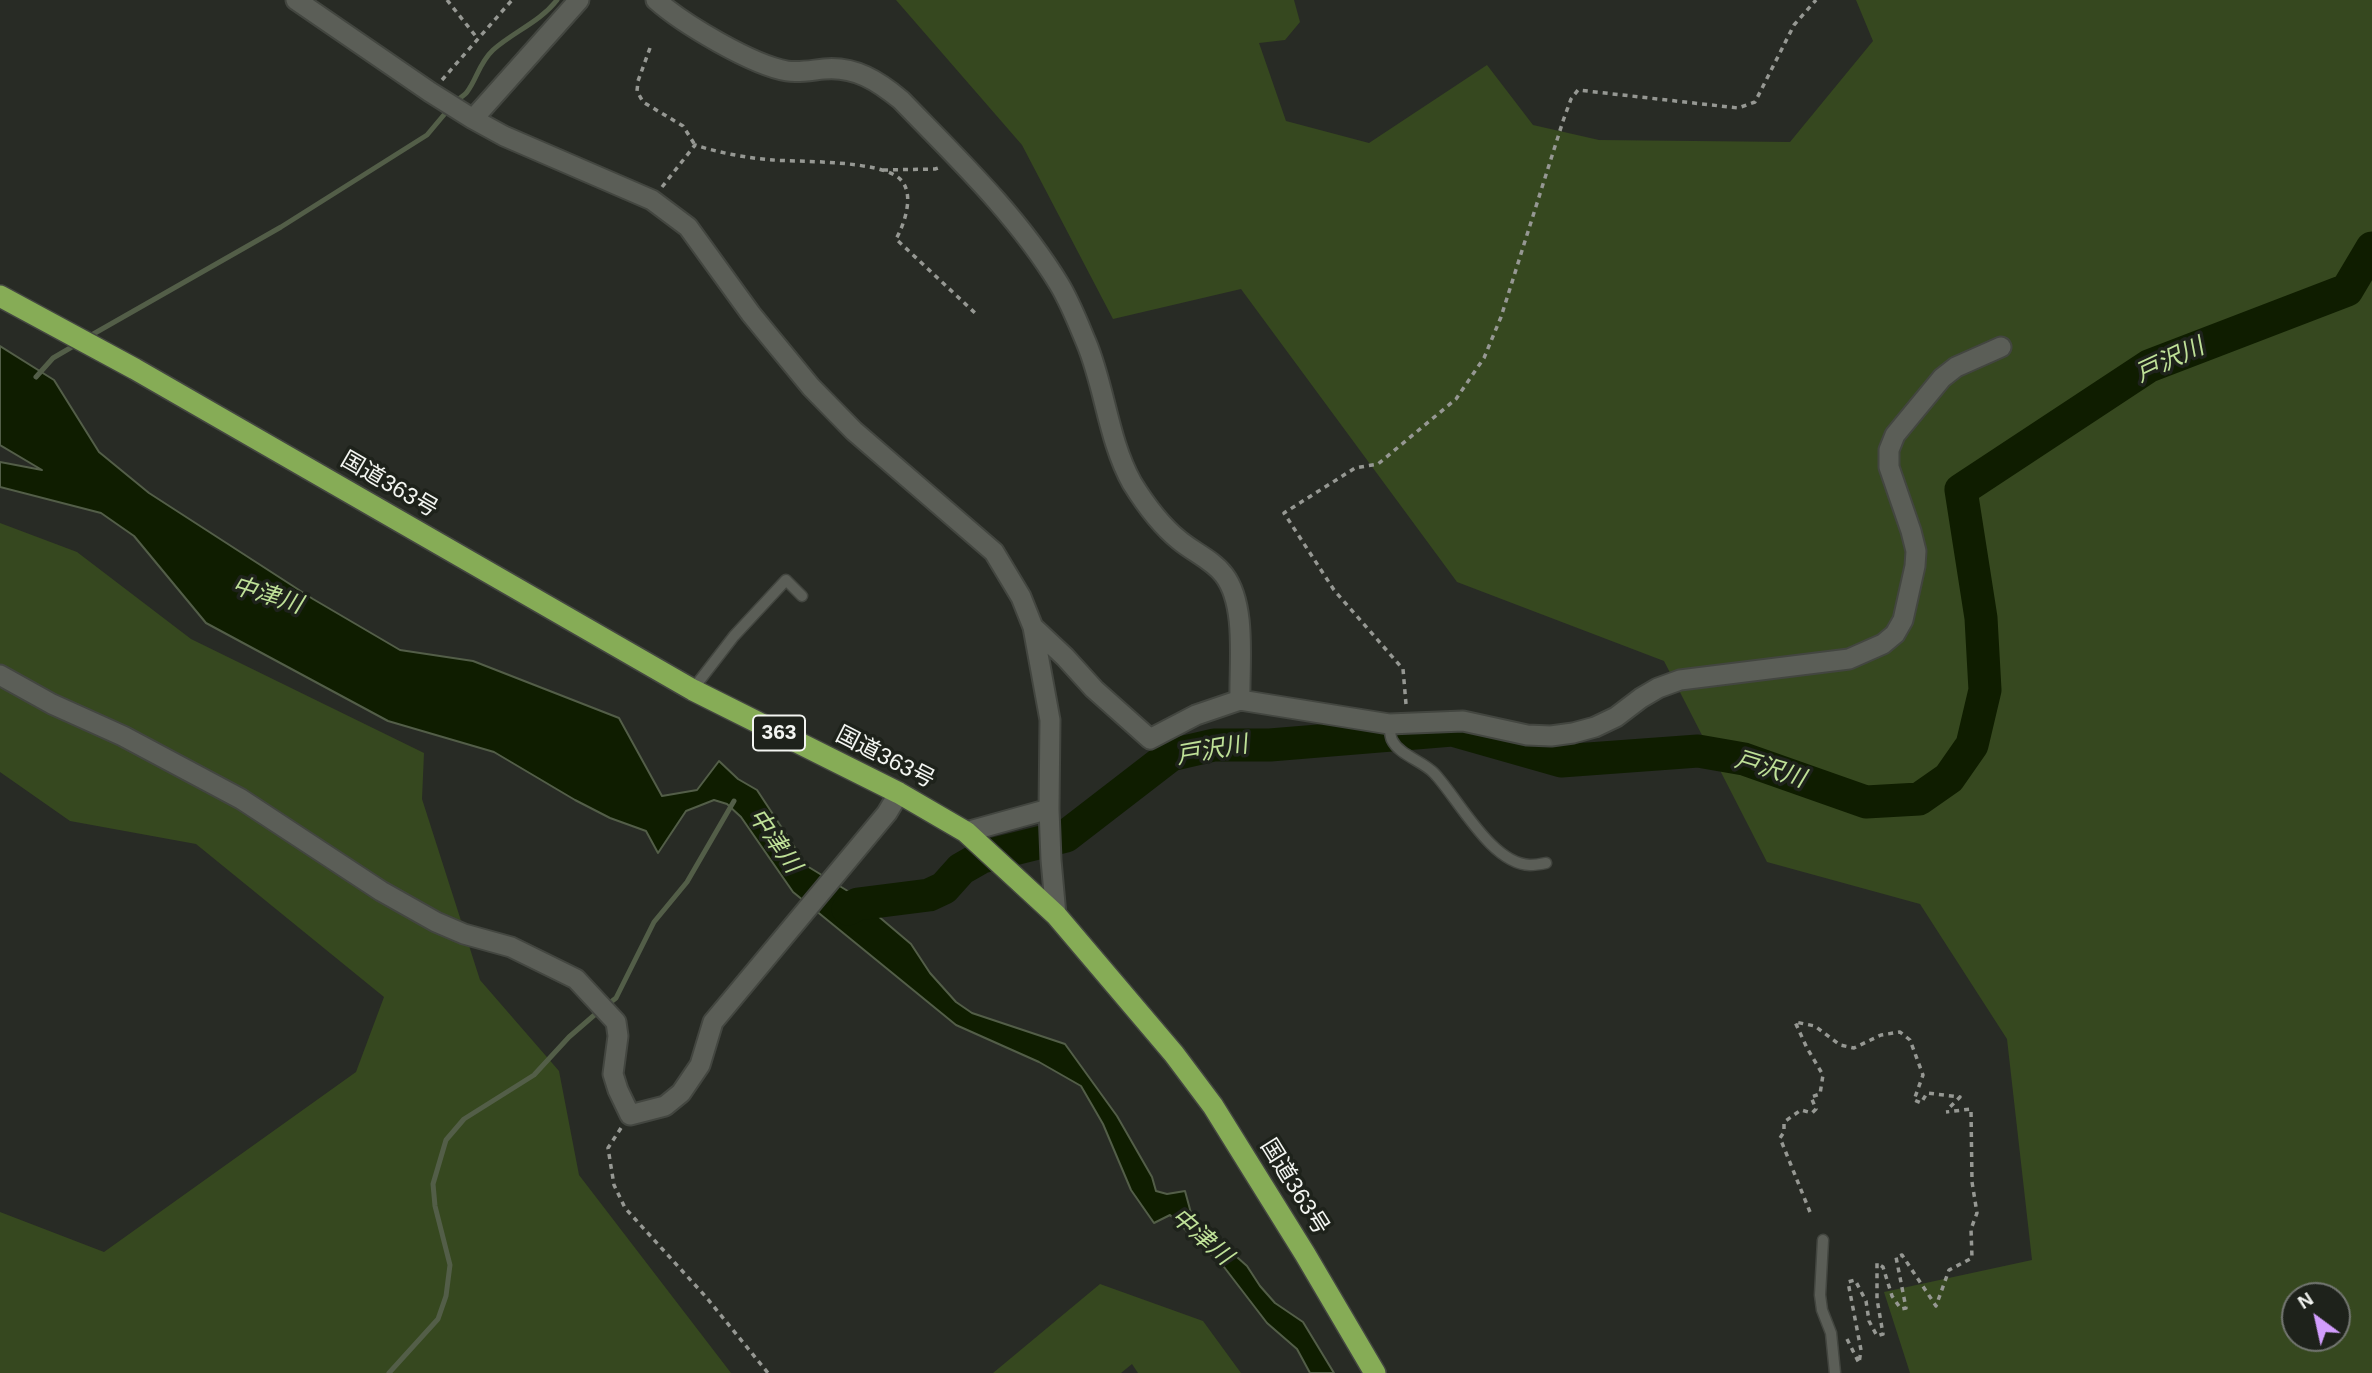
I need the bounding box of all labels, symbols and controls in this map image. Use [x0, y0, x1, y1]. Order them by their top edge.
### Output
water label: 戸沢川 [2131, 333, 2209, 389]
street label: 国道363号 [336, 446, 442, 524]
water label: 中津川 [228, 572, 306, 620]
road number: 363 [753, 716, 805, 750]
street label: 国道363号 [831, 721, 939, 795]
water label: 戸沢川 [1174, 731, 1250, 771]
water label: 戸沢川 [1731, 746, 1809, 794]
water label: 中津川 [742, 803, 806, 879]
street label: 国道363号 [1254, 1134, 1334, 1240]
water label: 中津川 [1164, 1203, 1238, 1271]
north arrow [2281, 1282, 2351, 1352]
text: N [2294, 1288, 2317, 1313]

